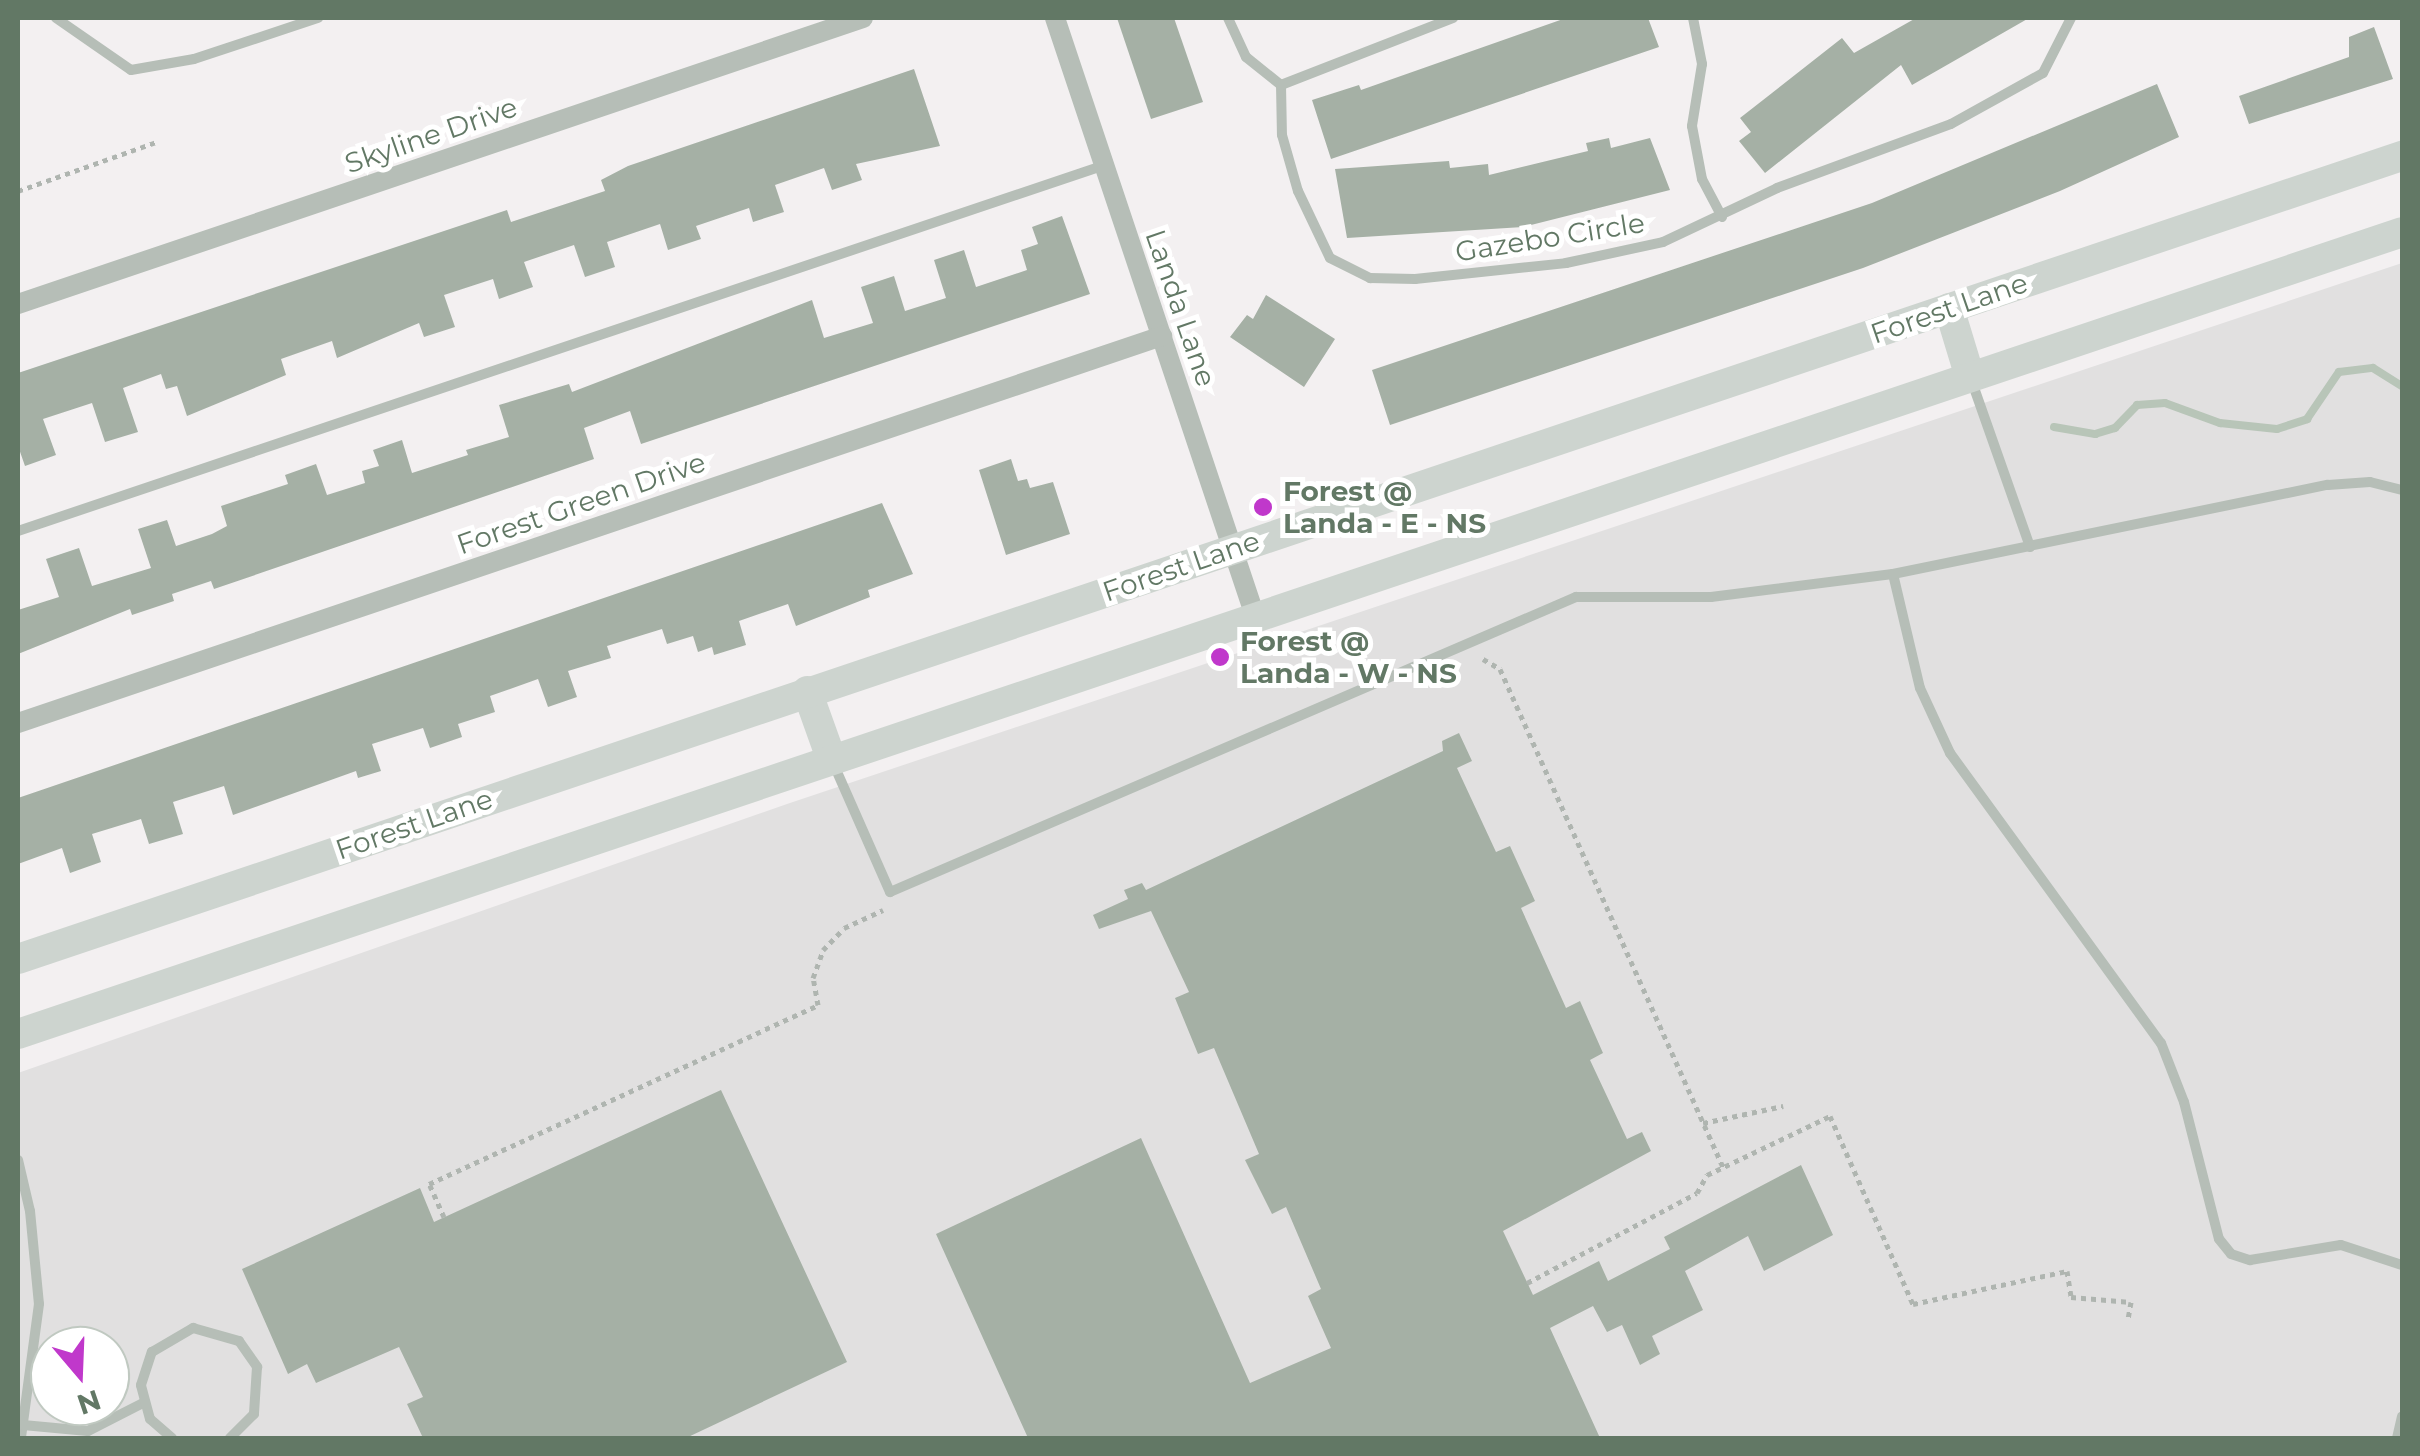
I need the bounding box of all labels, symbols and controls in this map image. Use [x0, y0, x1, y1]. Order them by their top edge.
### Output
street label: Skyline Drive [340, 90, 522, 180]
street label: Gazebo Circle [1453, 205, 1647, 269]
street label: Landa Lane [1138, 225, 1224, 391]
street label: Forest Lane [1866, 265, 2032, 351]
street label: Forest Green Drive [452, 445, 710, 561]
place label: Forest @ Landa - E - NS [1283, 474, 1486, 540]
marker: Forest @ Landa - E - NS [1252, 496, 1274, 518]
street label: Forest Lane [1098, 523, 1264, 609]
place label: Forest @ Landa - W - NS [1240, 624, 1457, 690]
marker: Forest @ Landa - W - NS [1209, 646, 1231, 668]
street label: Forest Lane [331, 781, 497, 867]
north arrow [30, 1326, 130, 1426]
text: N [73, 1383, 105, 1422]

